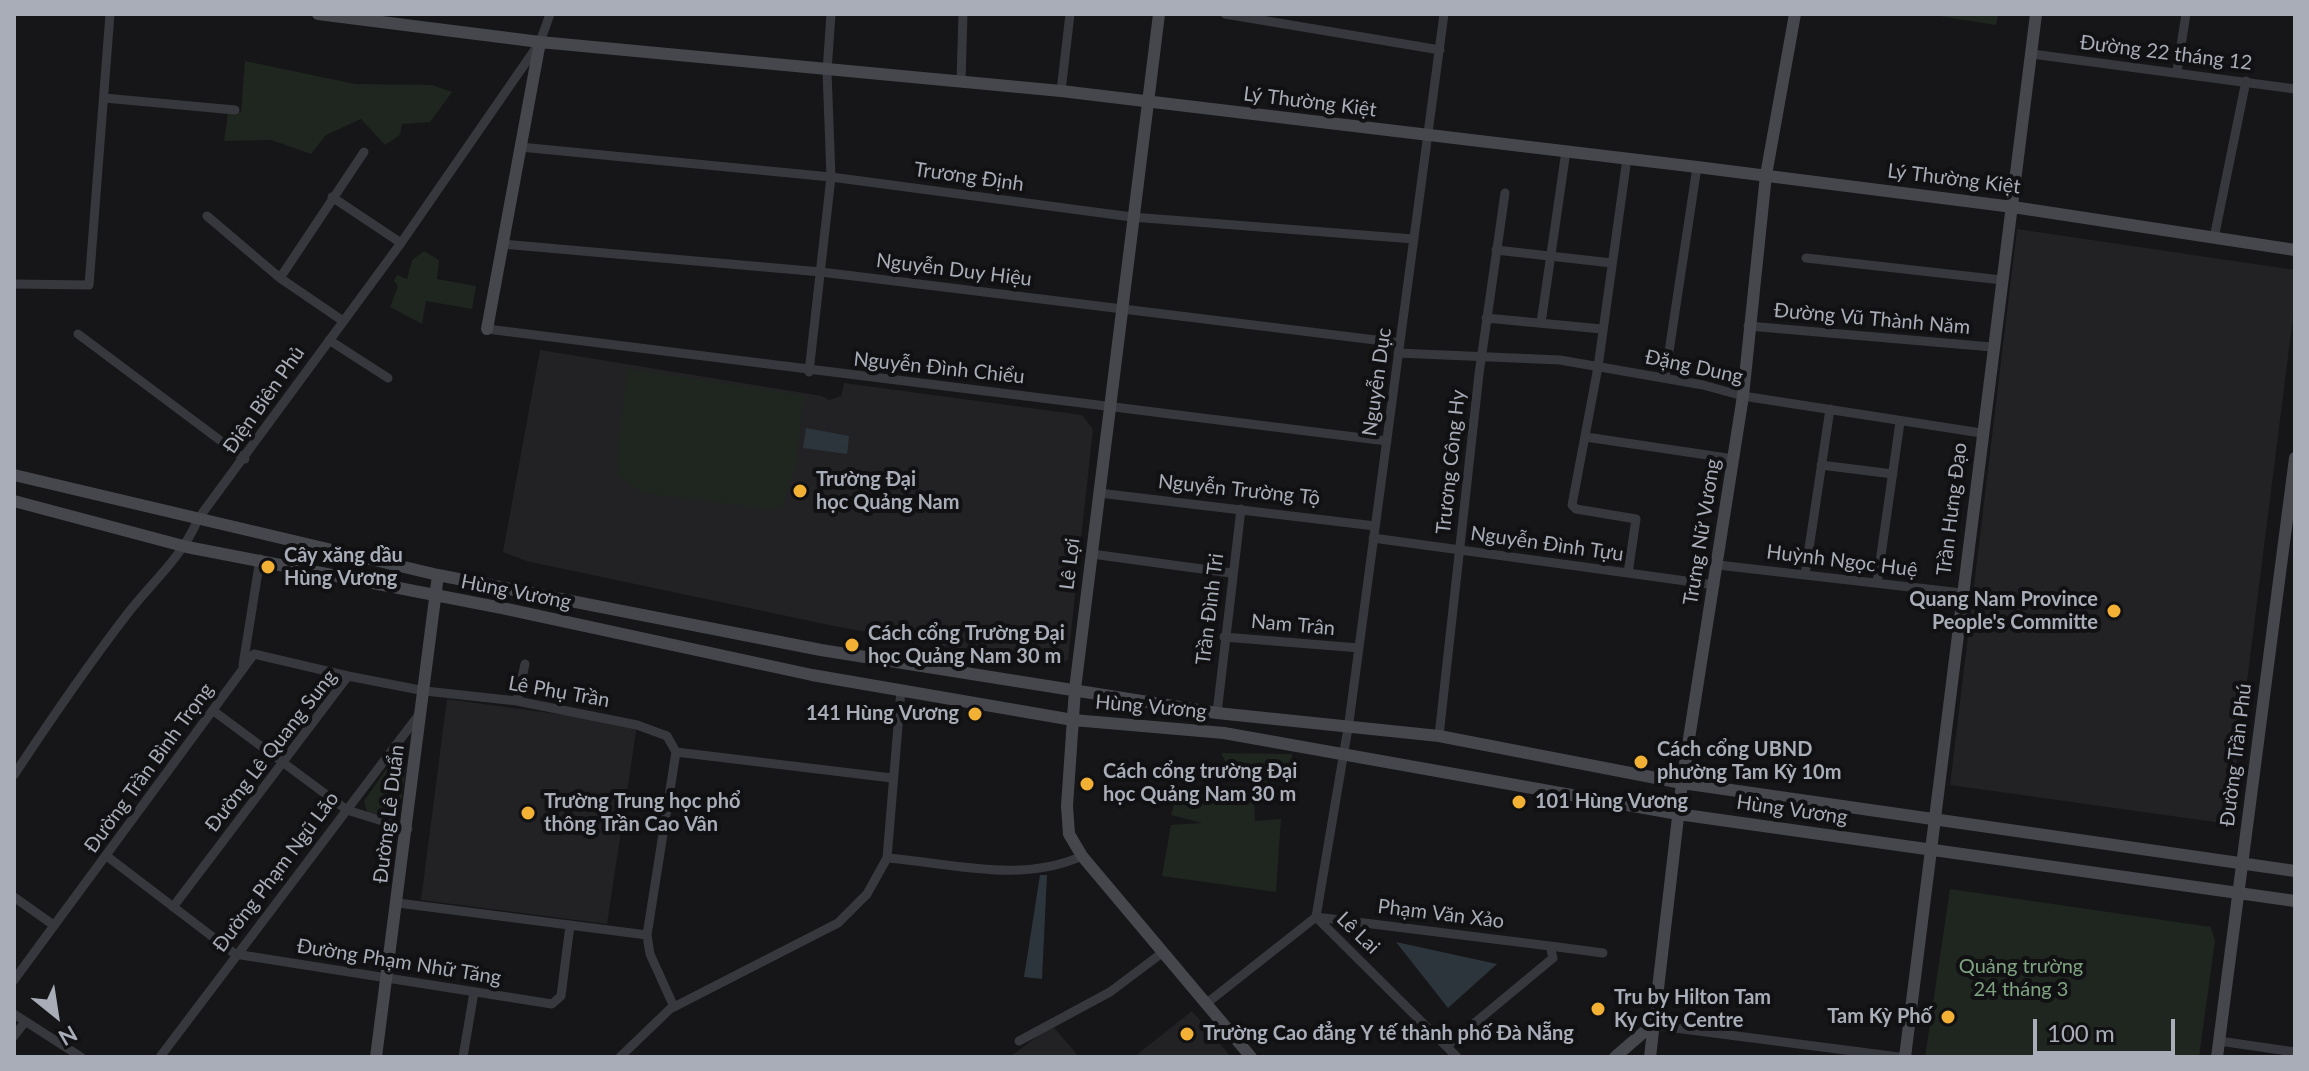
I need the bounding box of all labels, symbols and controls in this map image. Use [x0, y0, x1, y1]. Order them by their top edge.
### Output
street label: Đường 22 tháng 12 [2079, 31, 2253, 75]
street label: Lý Thường Kiệt [1242, 82, 1378, 122]
street label: Trương Định [913, 157, 1025, 197]
street label: Lý Thường Kiệt [1886, 159, 2022, 199]
street label: Nguyễn Duy Hiệu [875, 249, 1033, 291]
street label: Đường Vũ Thành Năm [1773, 298, 1971, 340]
street label: Nguyễn Dục [1358, 326, 1396, 438]
street label: Điện Biên Phủ [218, 342, 310, 458]
street label: Đặng Dung [1643, 345, 1745, 389]
street label: Nguyễn Đình Chiểu [852, 347, 1026, 389]
street label: Trương Công Hy [1431, 389, 1471, 535]
street label: Trần Hưng Đạo [1932, 441, 1972, 577]
street label: Trưng Nữ Vương [1679, 457, 1725, 607]
place label: Trường Đại học Quảng Nam [816, 468, 959, 515]
street label: Nguyễn Trường Tộ [1157, 470, 1321, 510]
marker: Trường Đại học Quảng Nam [791, 482, 809, 500]
street label: Nguyễn Đình Tựu [1469, 521, 1625, 567]
street label: Lê Lợi [1055, 537, 1085, 591]
street label: Huỳnh Ngọc Huệ [1765, 540, 1919, 582]
place label: Cây xăng dầu Hùng Vương [284, 544, 403, 591]
street label: Trần Đình Tri [1191, 552, 1229, 666]
marker: Cây xăng dầu Hùng Vương [259, 558, 277, 576]
street label: Hùng Vương [459, 570, 573, 614]
place label: Quang Nam Province People's Committe [1909, 588, 2098, 635]
marker: Quang Nam Province People's Committe [2105, 602, 2123, 620]
street label: Nam Trân [1250, 609, 1336, 641]
place label: Cách cổng Trường Đại học Quảng Nam 30 m [868, 622, 1065, 669]
marker: Cách cổng Trường Đại học Quảng Nam 30 m [843, 636, 861, 654]
street label: Đường Lê Quang Sung [200, 665, 342, 837]
street label: Lê Phụ Trần [506, 671, 612, 713]
street label: Đường Trần Bình Trọng [79, 678, 219, 858]
street label: Đường Trần Phú [2215, 682, 2257, 828]
street label: Hùng Vương [1094, 690, 1208, 724]
place label: 141 Hùng Vương [806, 702, 959, 726]
marker: 141 Hùng Vương [966, 705, 984, 723]
place label: Cách cổng UBND phường Tam Kỳ 10m [1657, 738, 1841, 785]
street label: Đường Lê Duẩn [369, 743, 409, 885]
marker: Cách cổng UBND phường Tam Kỳ 10m [1632, 753, 1650, 771]
place label: Cách cổng trường Đại học Quảng Nam 30 m [1103, 760, 1297, 807]
marker: Cách cổng trường Đại học Quảng Nam 30 m [1078, 775, 1096, 793]
street label: Đường Phạm Ngũ Lão [208, 787, 344, 957]
place label: Trường Trung học phổ thông Trần Cao Vân [544, 790, 740, 837]
place label: 101 Hùng Vương [1535, 790, 1688, 814]
street label: Hùng Vương [1735, 790, 1849, 830]
marker: 101 Hùng Vương [1510, 793, 1528, 811]
marker: Trường Trung học phổ thông Trần Cao Vân [519, 804, 537, 822]
street label: Phạm Văn Xảo [1376, 894, 1506, 934]
street label: Lê Lai [1332, 907, 1384, 959]
street label: Đường Phạm Nhữ Tăng [295, 934, 503, 990]
park label: Quảng trường 24 tháng 3 [1959, 955, 2083, 1002]
north arrow [16, 975, 96, 1055]
place label: Tru by Hilton Tam Ky City Centre [1614, 986, 1771, 1033]
marker: Tru by Hilton Tam Ky City Centre [1589, 1000, 1607, 1018]
scale bar [2037, 1003, 2179, 1053]
place label: Tam Kỳ Phố [1827, 1005, 1932, 1029]
marker: Tam Kỳ Phố [1939, 1008, 1957, 1026]
text: 100 m [2047, 1018, 2115, 1047]
text: N [54, 1020, 82, 1052]
place label: Trường Cao đẳng Y tế thành phố Đà Nẵng [1203, 1022, 1574, 1046]
marker: Trường Cao đẳng Y tế thành phố Đà Nẵng [1178, 1025, 1196, 1043]

